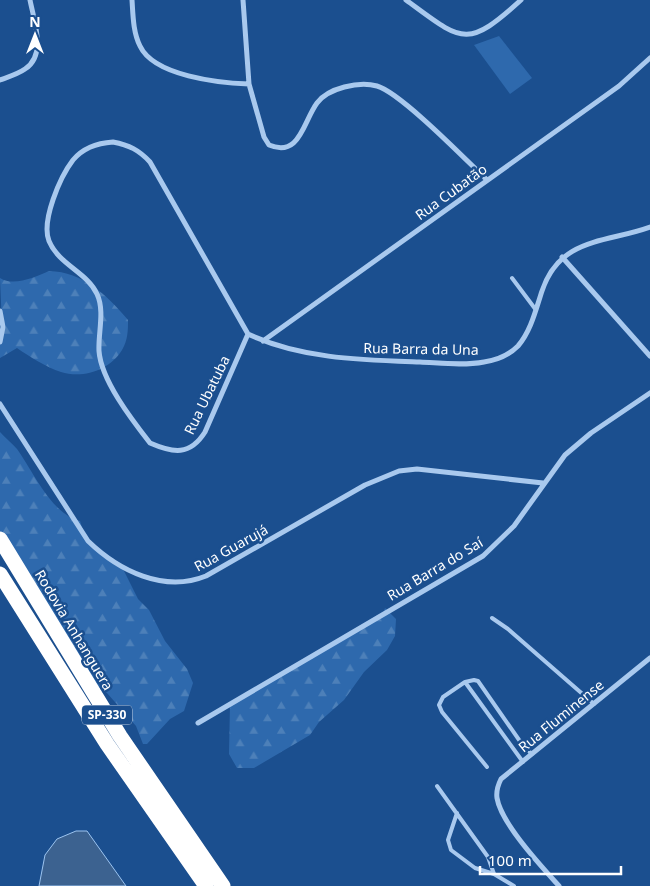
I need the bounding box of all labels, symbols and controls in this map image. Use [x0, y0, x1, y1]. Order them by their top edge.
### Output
north arrow [10, 10, 60, 60]
text: N [29, 12, 41, 31]
street label: Rua Cubatão [411, 159, 490, 224]
street label: Rua Barra da Una [363, 338, 479, 359]
street label: Rua Ubatuba [179, 352, 234, 437]
street label: Rua Guarujá [191, 520, 271, 576]
street label: Rua Barra do Saí [383, 532, 486, 605]
street label: Rodovia Anhanguera [31, 566, 118, 694]
street label: Rua Fluminense [514, 675, 608, 756]
road number: SP-330 [82, 706, 132, 724]
scale bar [480, 844, 621, 876]
text: 100 m [488, 850, 532, 870]

